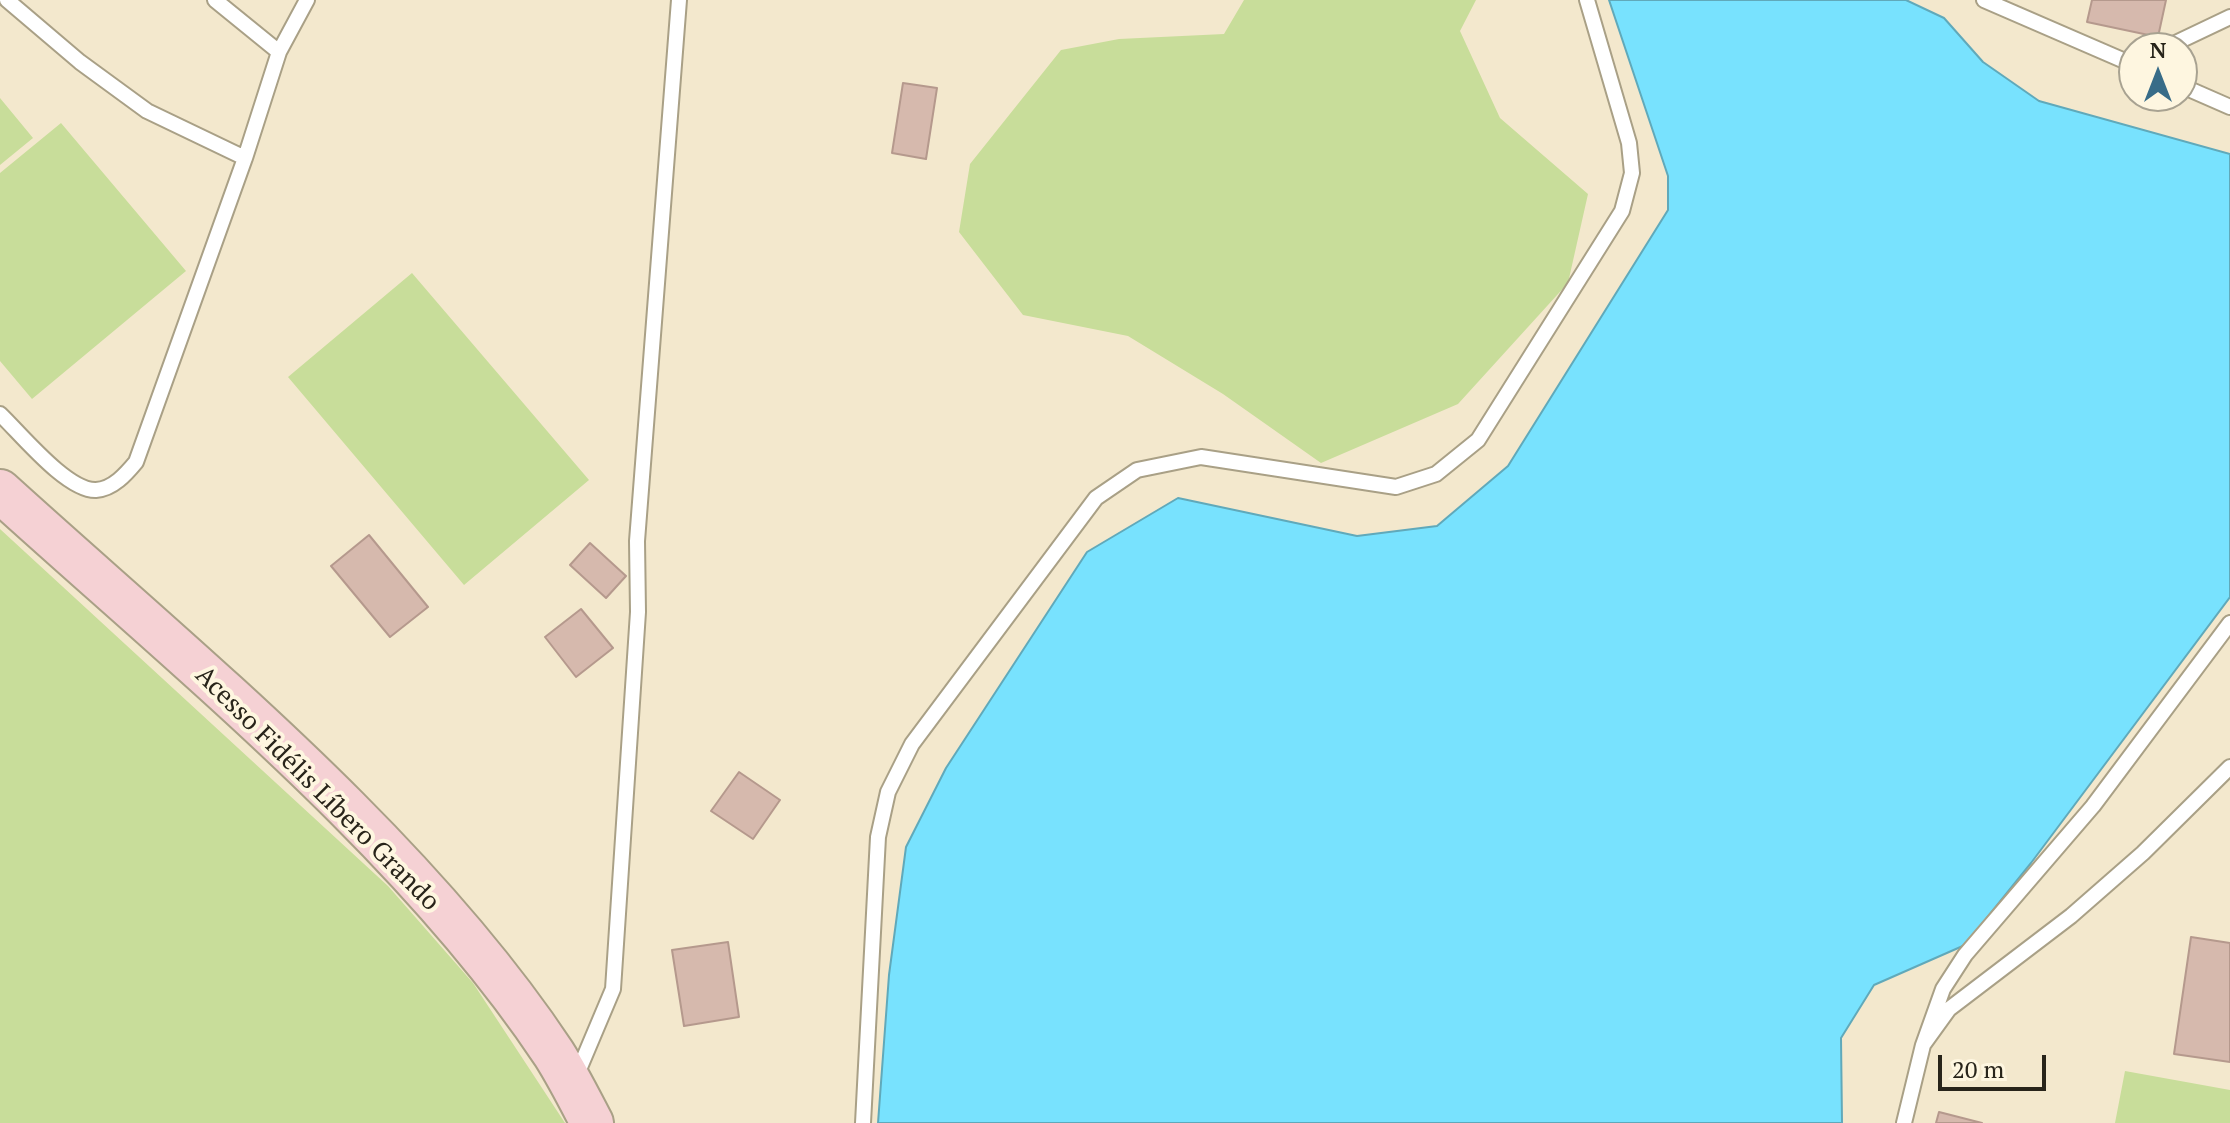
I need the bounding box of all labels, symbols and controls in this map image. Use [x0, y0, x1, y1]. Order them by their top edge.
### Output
north arrow [2118, 32, 2198, 112]
text: N [2150, 35, 2166, 64]
street label: Acesso Fidélis Líbero Grando [188, 660, 446, 918]
scale bar [1942, 1039, 2050, 1089]
text: 20 m [1952, 1053, 2004, 1085]

